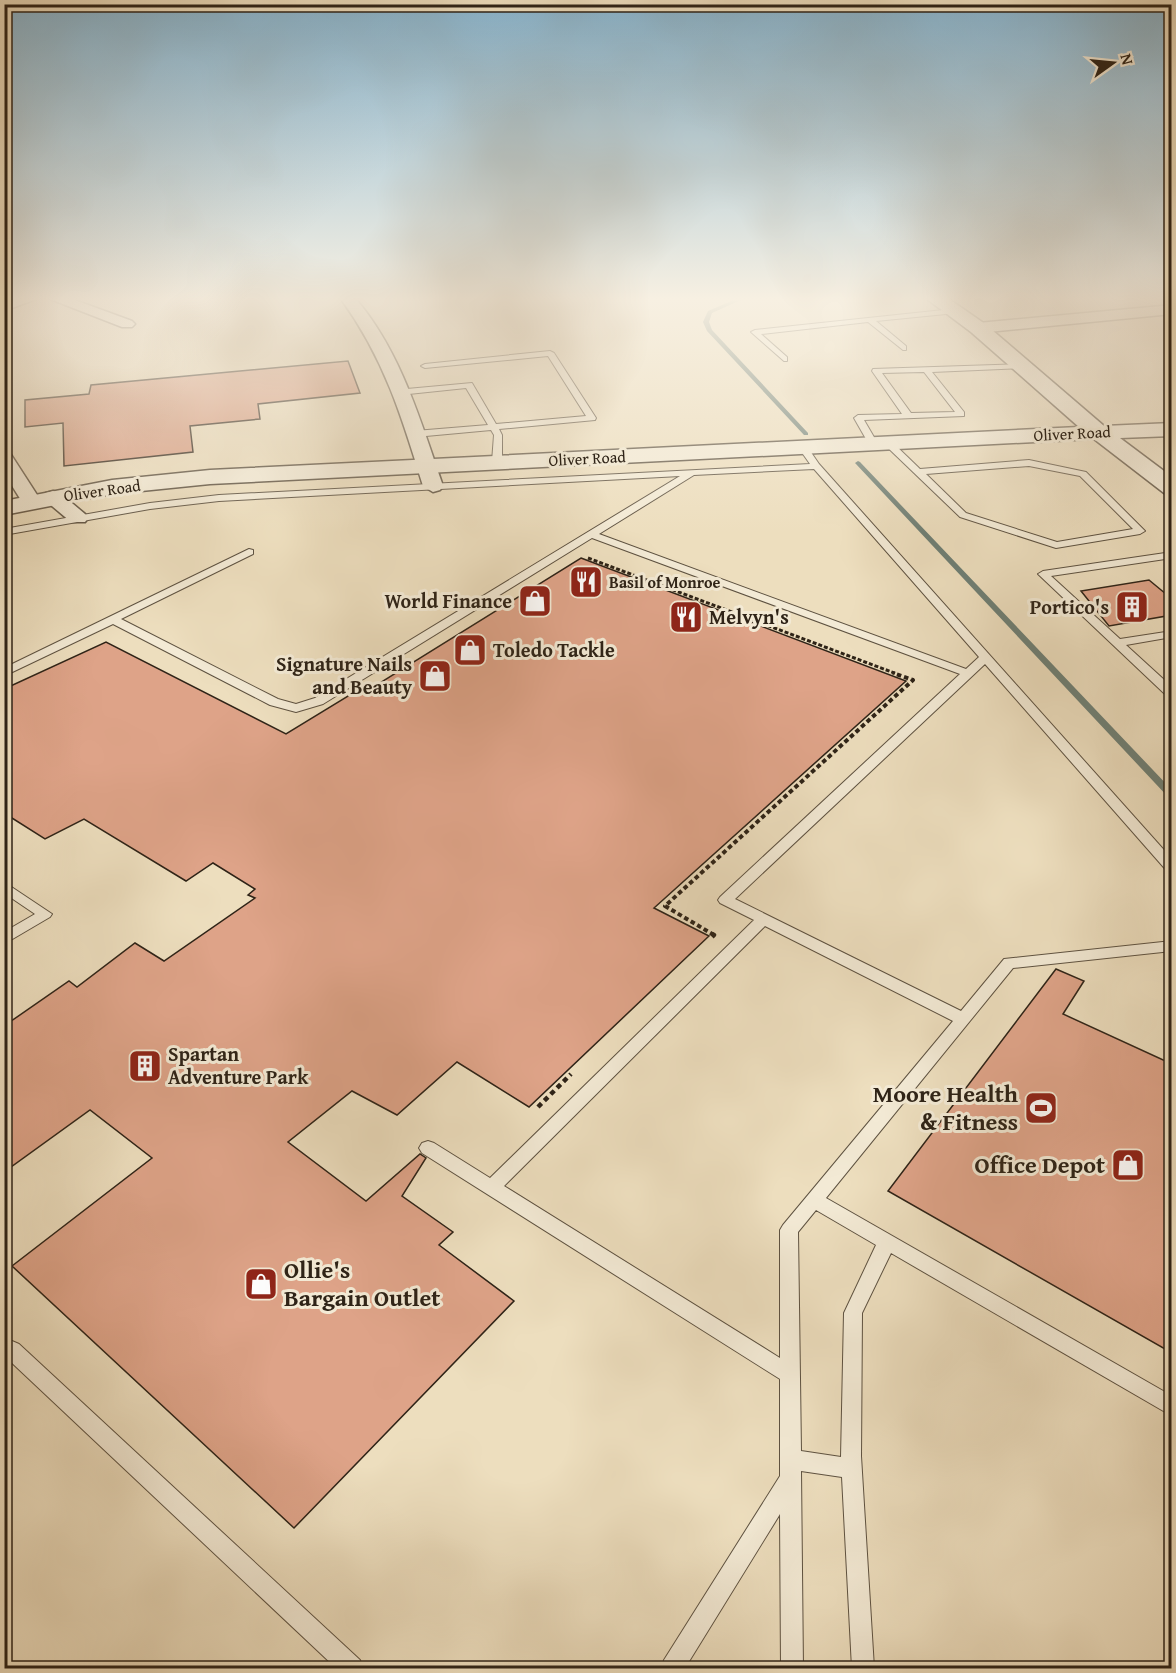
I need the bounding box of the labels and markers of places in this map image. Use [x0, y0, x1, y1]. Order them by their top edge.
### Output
restaurant icon: Basil of Monroe [568, 564, 604, 600]
place label: Basil of Monroe [609, 570, 720, 594]
shop icon: World Finance [517, 583, 553, 619]
place label: World Finance [384, 586, 512, 615]
building icon: Portico's [1114, 589, 1150, 625]
place label: Portico's [1030, 592, 1109, 621]
restaurant icon: Melvyn's [668, 599, 704, 635]
place label: Melvyn's [709, 602, 789, 631]
shop icon: Toledo Tackle [452, 632, 488, 668]
place label: Toledo Tackle [493, 635, 615, 664]
place label: Signature Nails and Beauty [276, 649, 413, 701]
shop icon: Signature Nails and Beauty [417, 658, 453, 694]
place label: Spartan Adventure Park [168, 1039, 309, 1091]
building icon: Spartan Adventure Park [127, 1048, 163, 1084]
place label: Moore Health & Fitness [873, 1076, 1018, 1139]
sports icon: Moore Health & Fitness [1023, 1090, 1059, 1126]
place label: Office Depot [975, 1147, 1105, 1182]
shop icon: Office Depot [1110, 1147, 1146, 1183]
place label: Ollie's Bargain Outlet [284, 1252, 440, 1315]
shop icon: Ollie's Bargain Outlet [243, 1266, 279, 1302]

